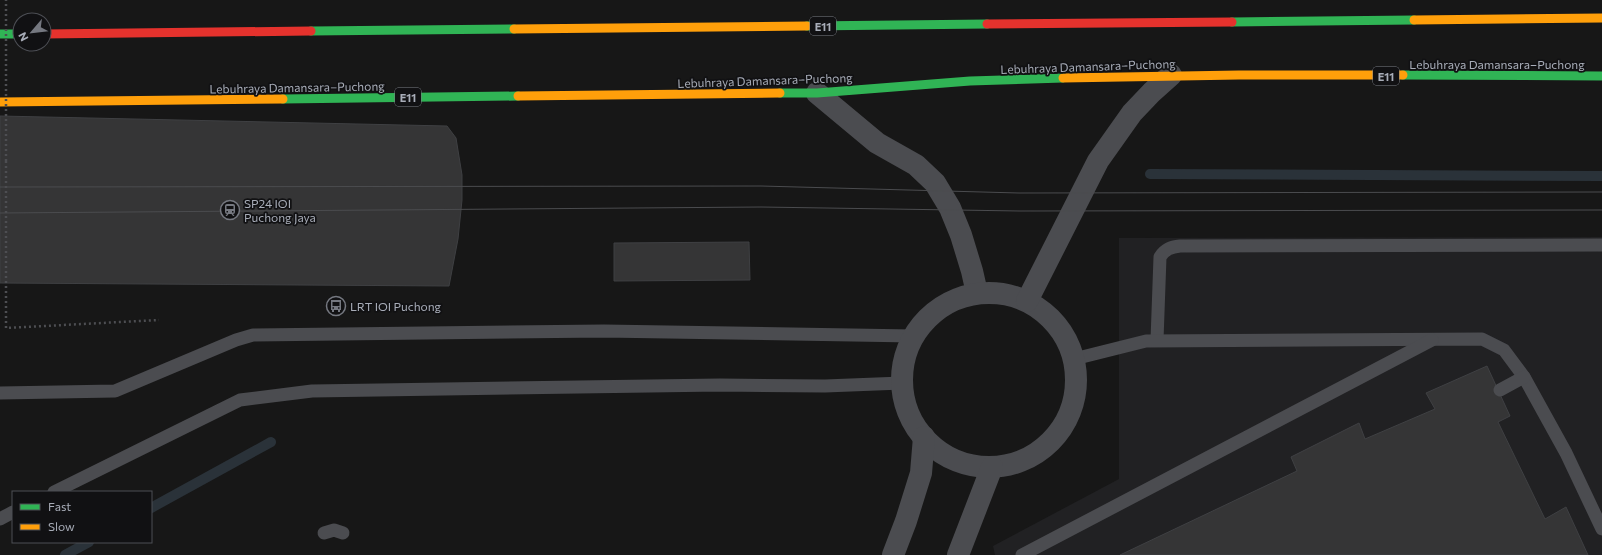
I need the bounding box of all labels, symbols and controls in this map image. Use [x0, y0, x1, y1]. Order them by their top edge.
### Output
north arrow [12, 12, 52, 52]
road number: E11 [810, 17, 836, 35]
text: N [15, 30, 30, 44]
street label: Lebuhraya Damansara–Puchong [1000, 56, 1176, 76]
street label: Lebuhraya Damansara–Puchong [1409, 57, 1585, 71]
road number: E11 [1373, 67, 1399, 85]
street label: Lebuhraya Damansara–Puchong [677, 70, 853, 90]
street label: Lebuhraya Damansara–Puchong [209, 78, 385, 96]
road number: E11 [395, 88, 421, 106]
place label: SP24 IOI Puchong Jaya [244, 196, 316, 225]
station icon: SP24 IOI Puchong Jaya [219, 199, 241, 221]
bus stop icon: LRT IOI Puchong [325, 295, 347, 317]
place label: LRT IOI Puchong [350, 299, 442, 313]
legend [12, 491, 152, 543]
text: Fast [48, 499, 71, 513]
text: Slow [48, 519, 75, 533]

